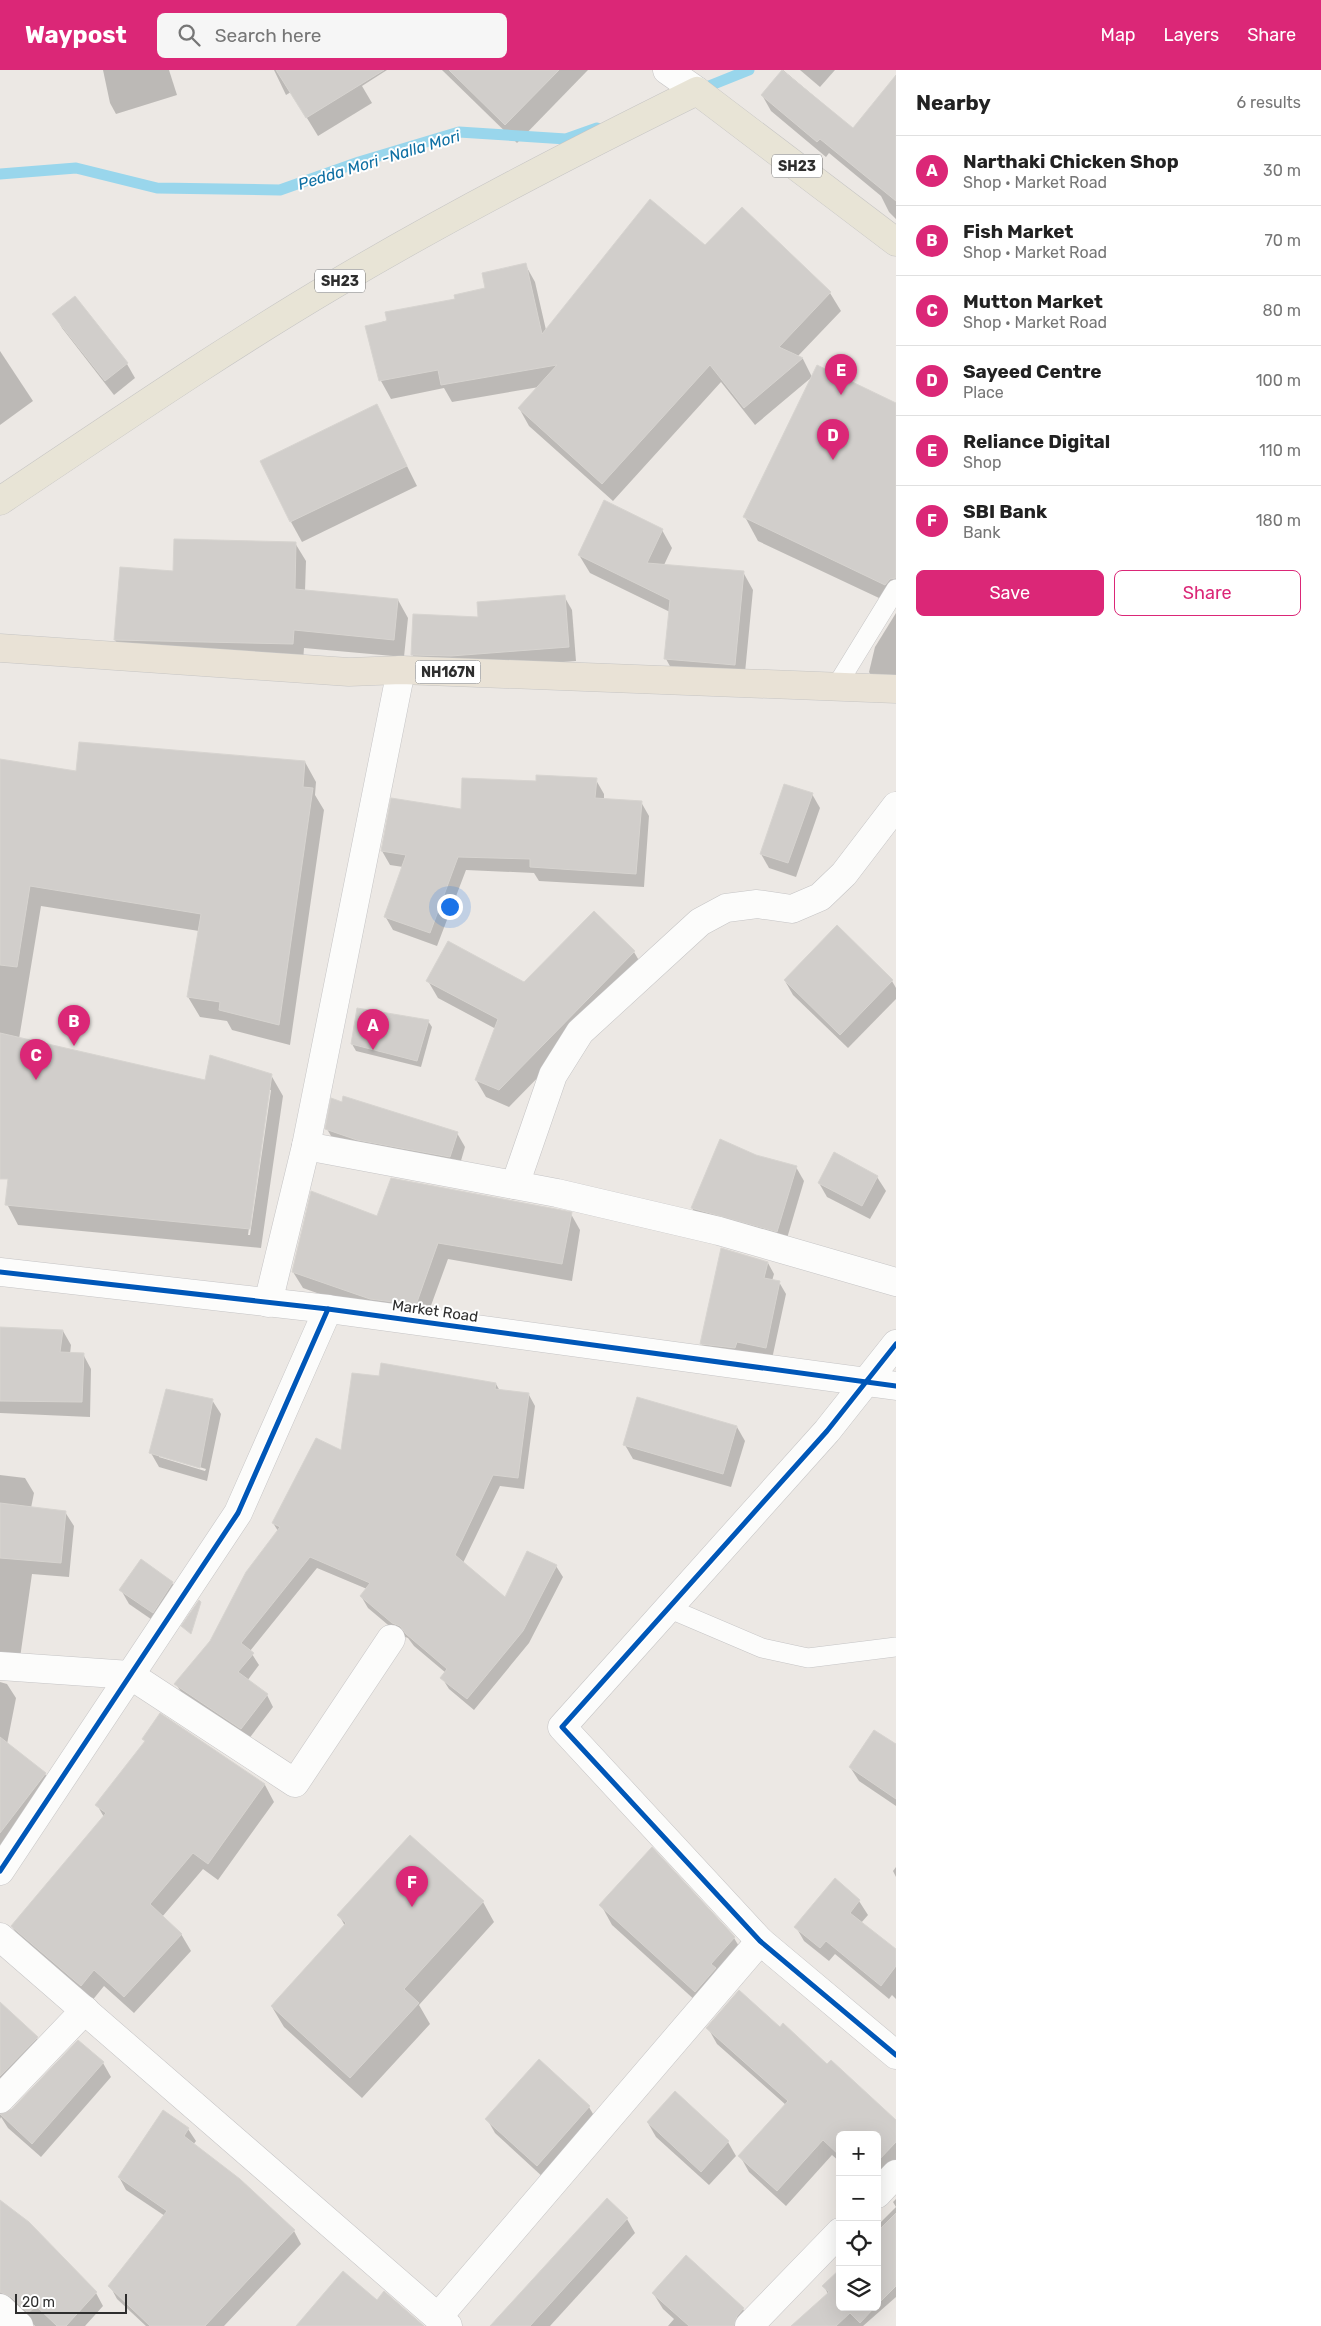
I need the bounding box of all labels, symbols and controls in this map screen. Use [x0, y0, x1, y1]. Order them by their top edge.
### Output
search box [157, 13, 507, 58]
text: Waypost [25, 21, 127, 49]
icon: search [175, 21, 203, 49]
text: Search here [215, 24, 321, 47]
text: Map [1101, 24, 1136, 46]
text: Layers [1164, 24, 1219, 46]
text: Share [1247, 24, 1296, 46]
text: Nearby [916, 90, 991, 115]
text: 6 results [1236, 93, 1301, 112]
water label: Pedda Mori -Nalla Mori [296, 126, 464, 194]
text: Narthaki Chicken Shop [963, 150, 1179, 173]
road number: SH23 [772, 154, 822, 178]
text: A [926, 161, 938, 180]
text: 30 m [1263, 161, 1301, 180]
text: Shop · Market Road [963, 173, 1107, 192]
text: Fish Market [963, 220, 1073, 243]
text: B [926, 231, 938, 250]
text: 70 m [1264, 231, 1301, 250]
text: Shop · Market Road [963, 243, 1107, 262]
road number: SH23 [315, 270, 365, 292]
text: Mutton Market [963, 290, 1103, 313]
text: C [926, 301, 938, 320]
text: 80 m [1263, 301, 1301, 320]
text: Shop · Market Road [963, 313, 1107, 332]
pin: E [825, 354, 857, 395]
text: Sayeed Centre [963, 360, 1102, 383]
text: D [926, 371, 938, 390]
text: 100 m [1256, 371, 1301, 390]
text: Place [963, 383, 1004, 402]
pin: D [817, 419, 849, 460]
text: Reliance Digital [963, 430, 1110, 453]
text: E [927, 441, 937, 460]
text: 110 m [1259, 441, 1301, 460]
text: Shop [963, 453, 1001, 472]
text: SBI Bank [963, 500, 1047, 523]
text: F [927, 511, 937, 530]
text: 180 m [1256, 511, 1301, 530]
text: Bank [963, 523, 1000, 542]
button: Save [916, 570, 1104, 616]
button: Share [1114, 570, 1301, 616]
road number: NH167N [416, 660, 480, 684]
your location [437, 894, 463, 920]
pin: B [58, 1005, 90, 1046]
pin: A [357, 1009, 389, 1050]
pin: C [20, 1039, 52, 1080]
street label: Market Road [391, 1296, 479, 1326]
pin: F [396, 1866, 428, 1907]
map controls [836, 2131, 881, 2311]
button: + [836, 2131, 881, 2176]
button: − [836, 2176, 881, 2221]
button: locate [836, 2221, 881, 2266]
button: layers [836, 2266, 881, 2311]
scale bar [15, 2291, 128, 2314]
text: 20 m [22, 2294, 55, 2311]

